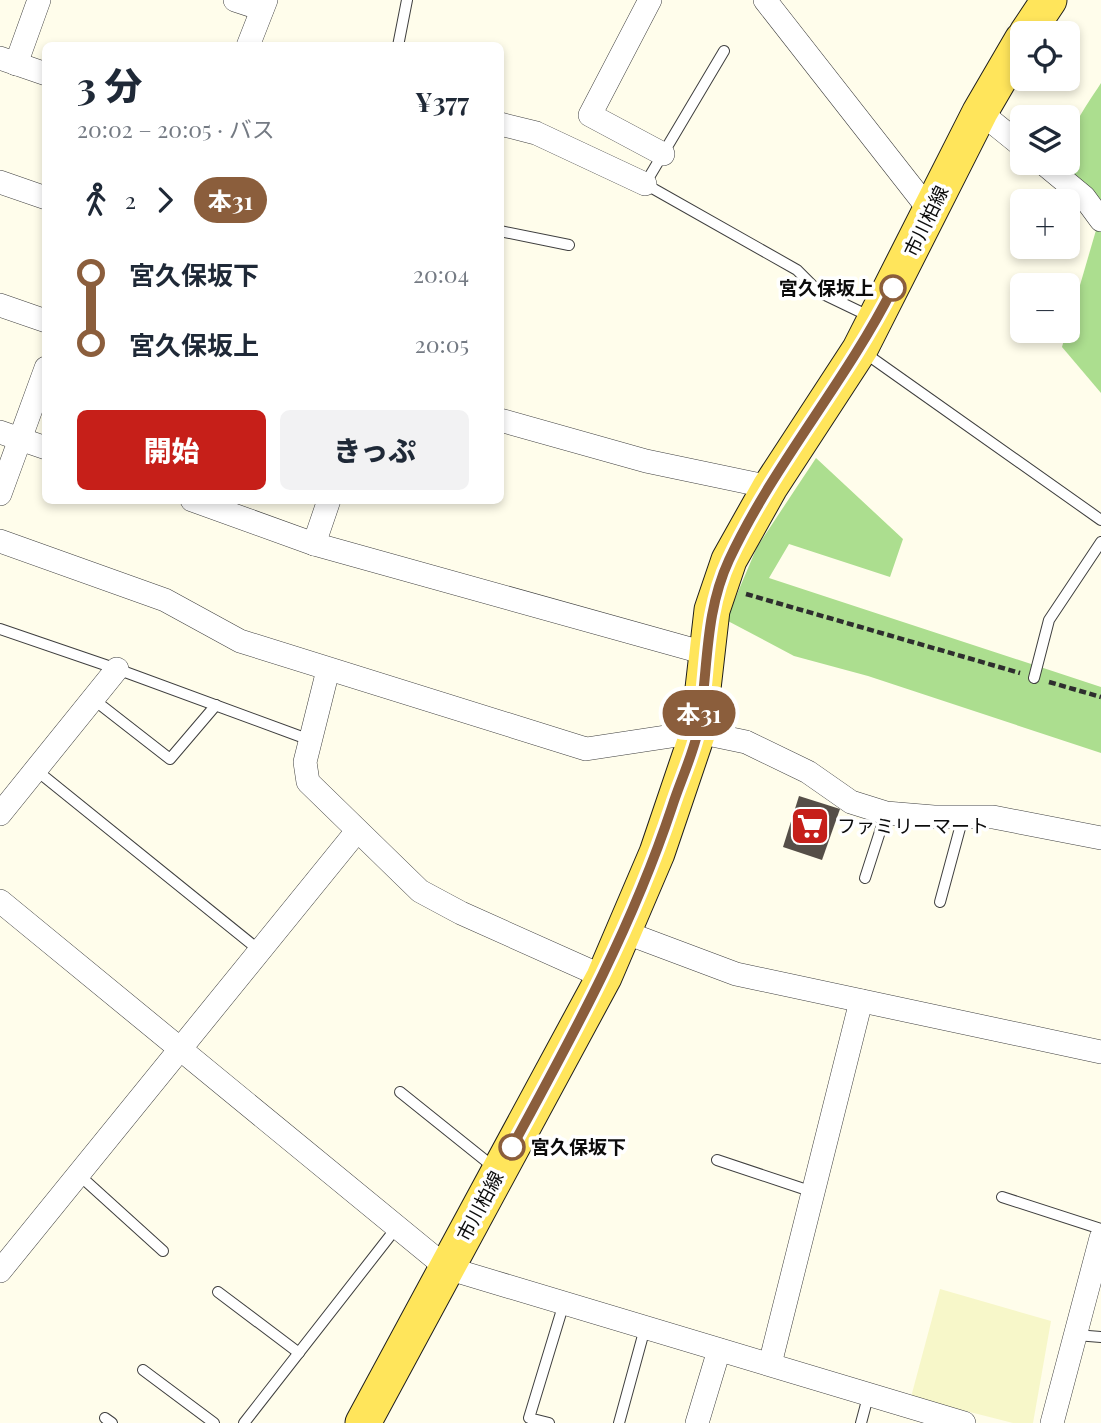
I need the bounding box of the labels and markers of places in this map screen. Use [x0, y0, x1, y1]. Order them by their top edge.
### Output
place label: 宮久保坂上 [779, 274, 874, 300]
marker: 宮久保坂上 [880, 275, 906, 301]
supermarket icon: ファミリーマート [789, 805, 831, 847]
place label: ファミリーマート [837, 812, 989, 838]
place label: 宮久保坂下 [531, 1133, 626, 1159]
marker: 宮久保坂下 [499, 1134, 525, 1160]

